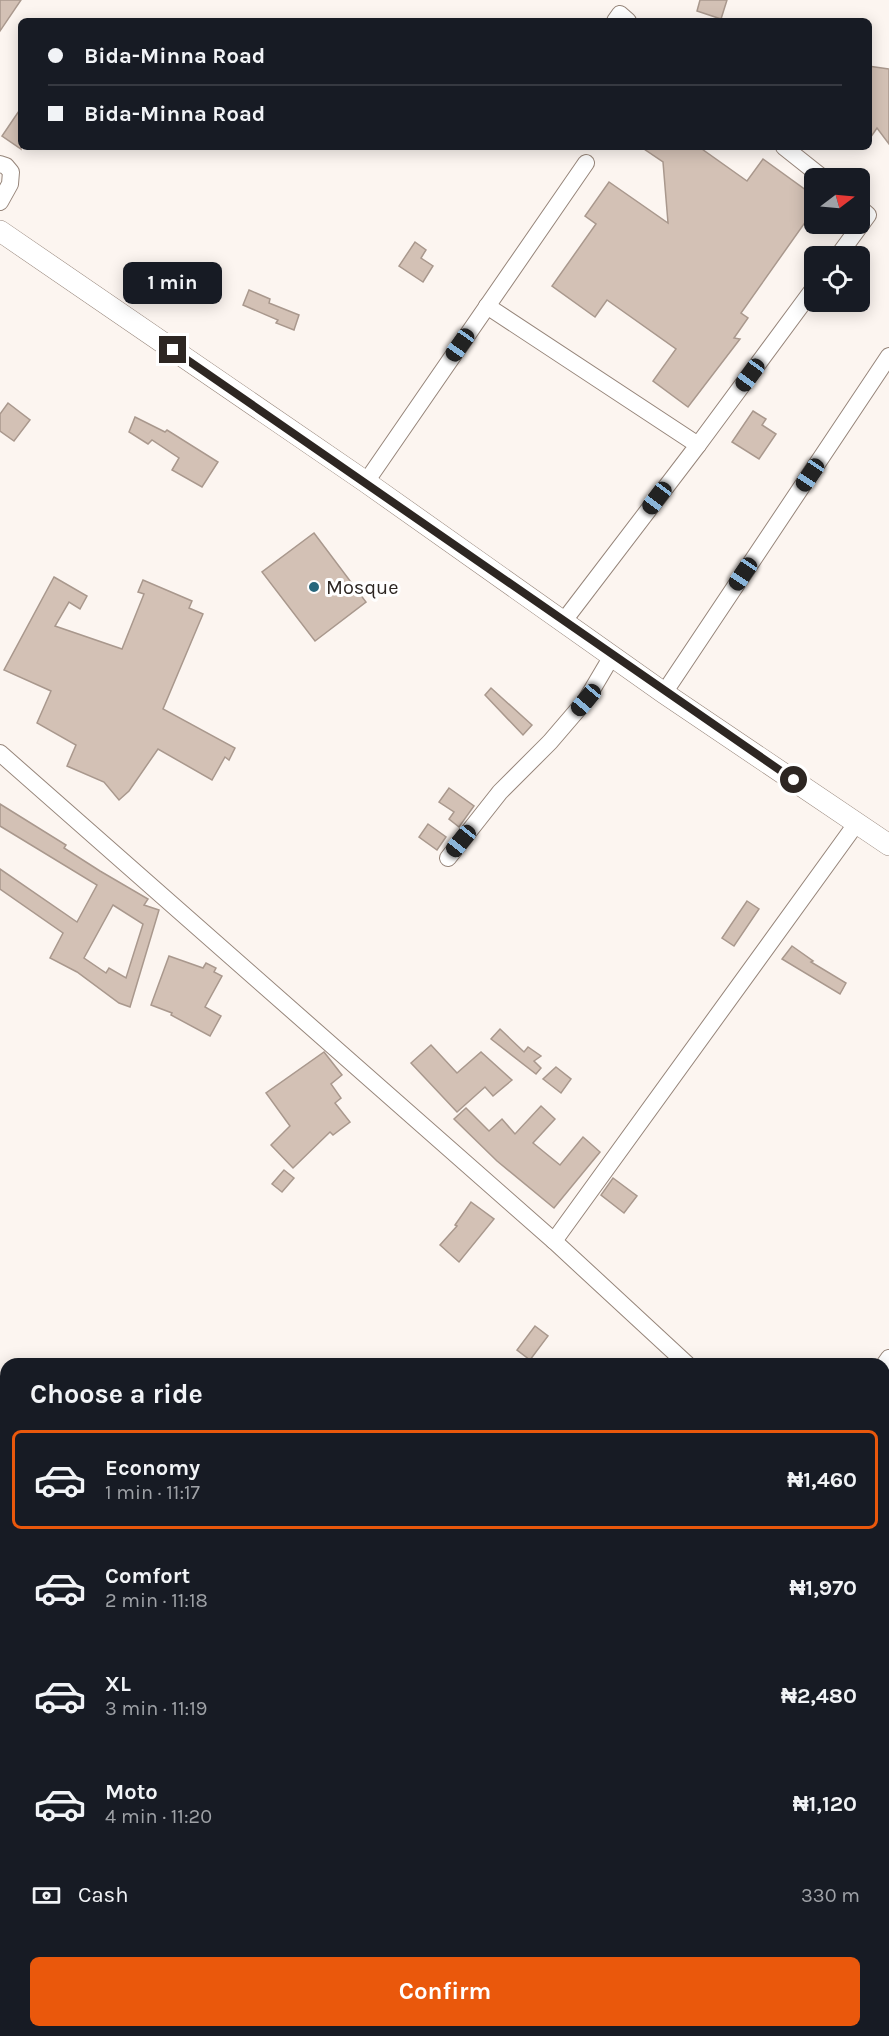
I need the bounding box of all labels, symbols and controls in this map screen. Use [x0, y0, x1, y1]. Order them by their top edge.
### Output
text: Bida-Minna Road [84, 43, 265, 69]
text: Bida-Minna Road [84, 101, 265, 127]
north arrow [804, 168, 870, 234]
map controls [804, 168, 870, 312]
button: locate [804, 246, 870, 312]
callout: 1 min [124, 263, 222, 305]
text: 1 min [147, 271, 198, 294]
car [442, 325, 478, 365]
route end [159, 336, 186, 363]
car [732, 355, 768, 395]
car [792, 455, 828, 495]
car [639, 478, 675, 518]
car [725, 554, 761, 594]
place label: Mosque [326, 576, 398, 599]
marker: Mosque [307, 580, 321, 594]
car [568, 680, 604, 720]
route start [780, 766, 807, 793]
car [443, 821, 479, 861]
text: Choose a ride [30, 1378, 203, 1410]
icon: car [33, 1453, 87, 1507]
text: Economy [105, 1455, 200, 1481]
text: ₦1,460 [787, 1467, 857, 1493]
text: 1 min · 11:17 [105, 1481, 200, 1504]
icon: car [33, 1561, 87, 1615]
text: Comfort [105, 1563, 190, 1589]
text: ₦1,970 [789, 1575, 857, 1601]
text: 2 min · 11:18 [105, 1589, 208, 1612]
icon: car [33, 1669, 87, 1723]
text: XL [105, 1671, 131, 1697]
text: ₦2,480 [781, 1683, 857, 1709]
text: 3 min · 11:19 [105, 1697, 207, 1720]
icon: car [33, 1777, 87, 1831]
text: Moto [105, 1779, 158, 1805]
text: ₦1,120 [793, 1791, 857, 1817]
text: 4 min · 11:20 [105, 1805, 212, 1828]
icon: cash [30, 1879, 63, 1912]
text: Cash [78, 1882, 128, 1908]
text: 330 m [801, 1884, 860, 1907]
button: Confirm [30, 1957, 860, 2026]

